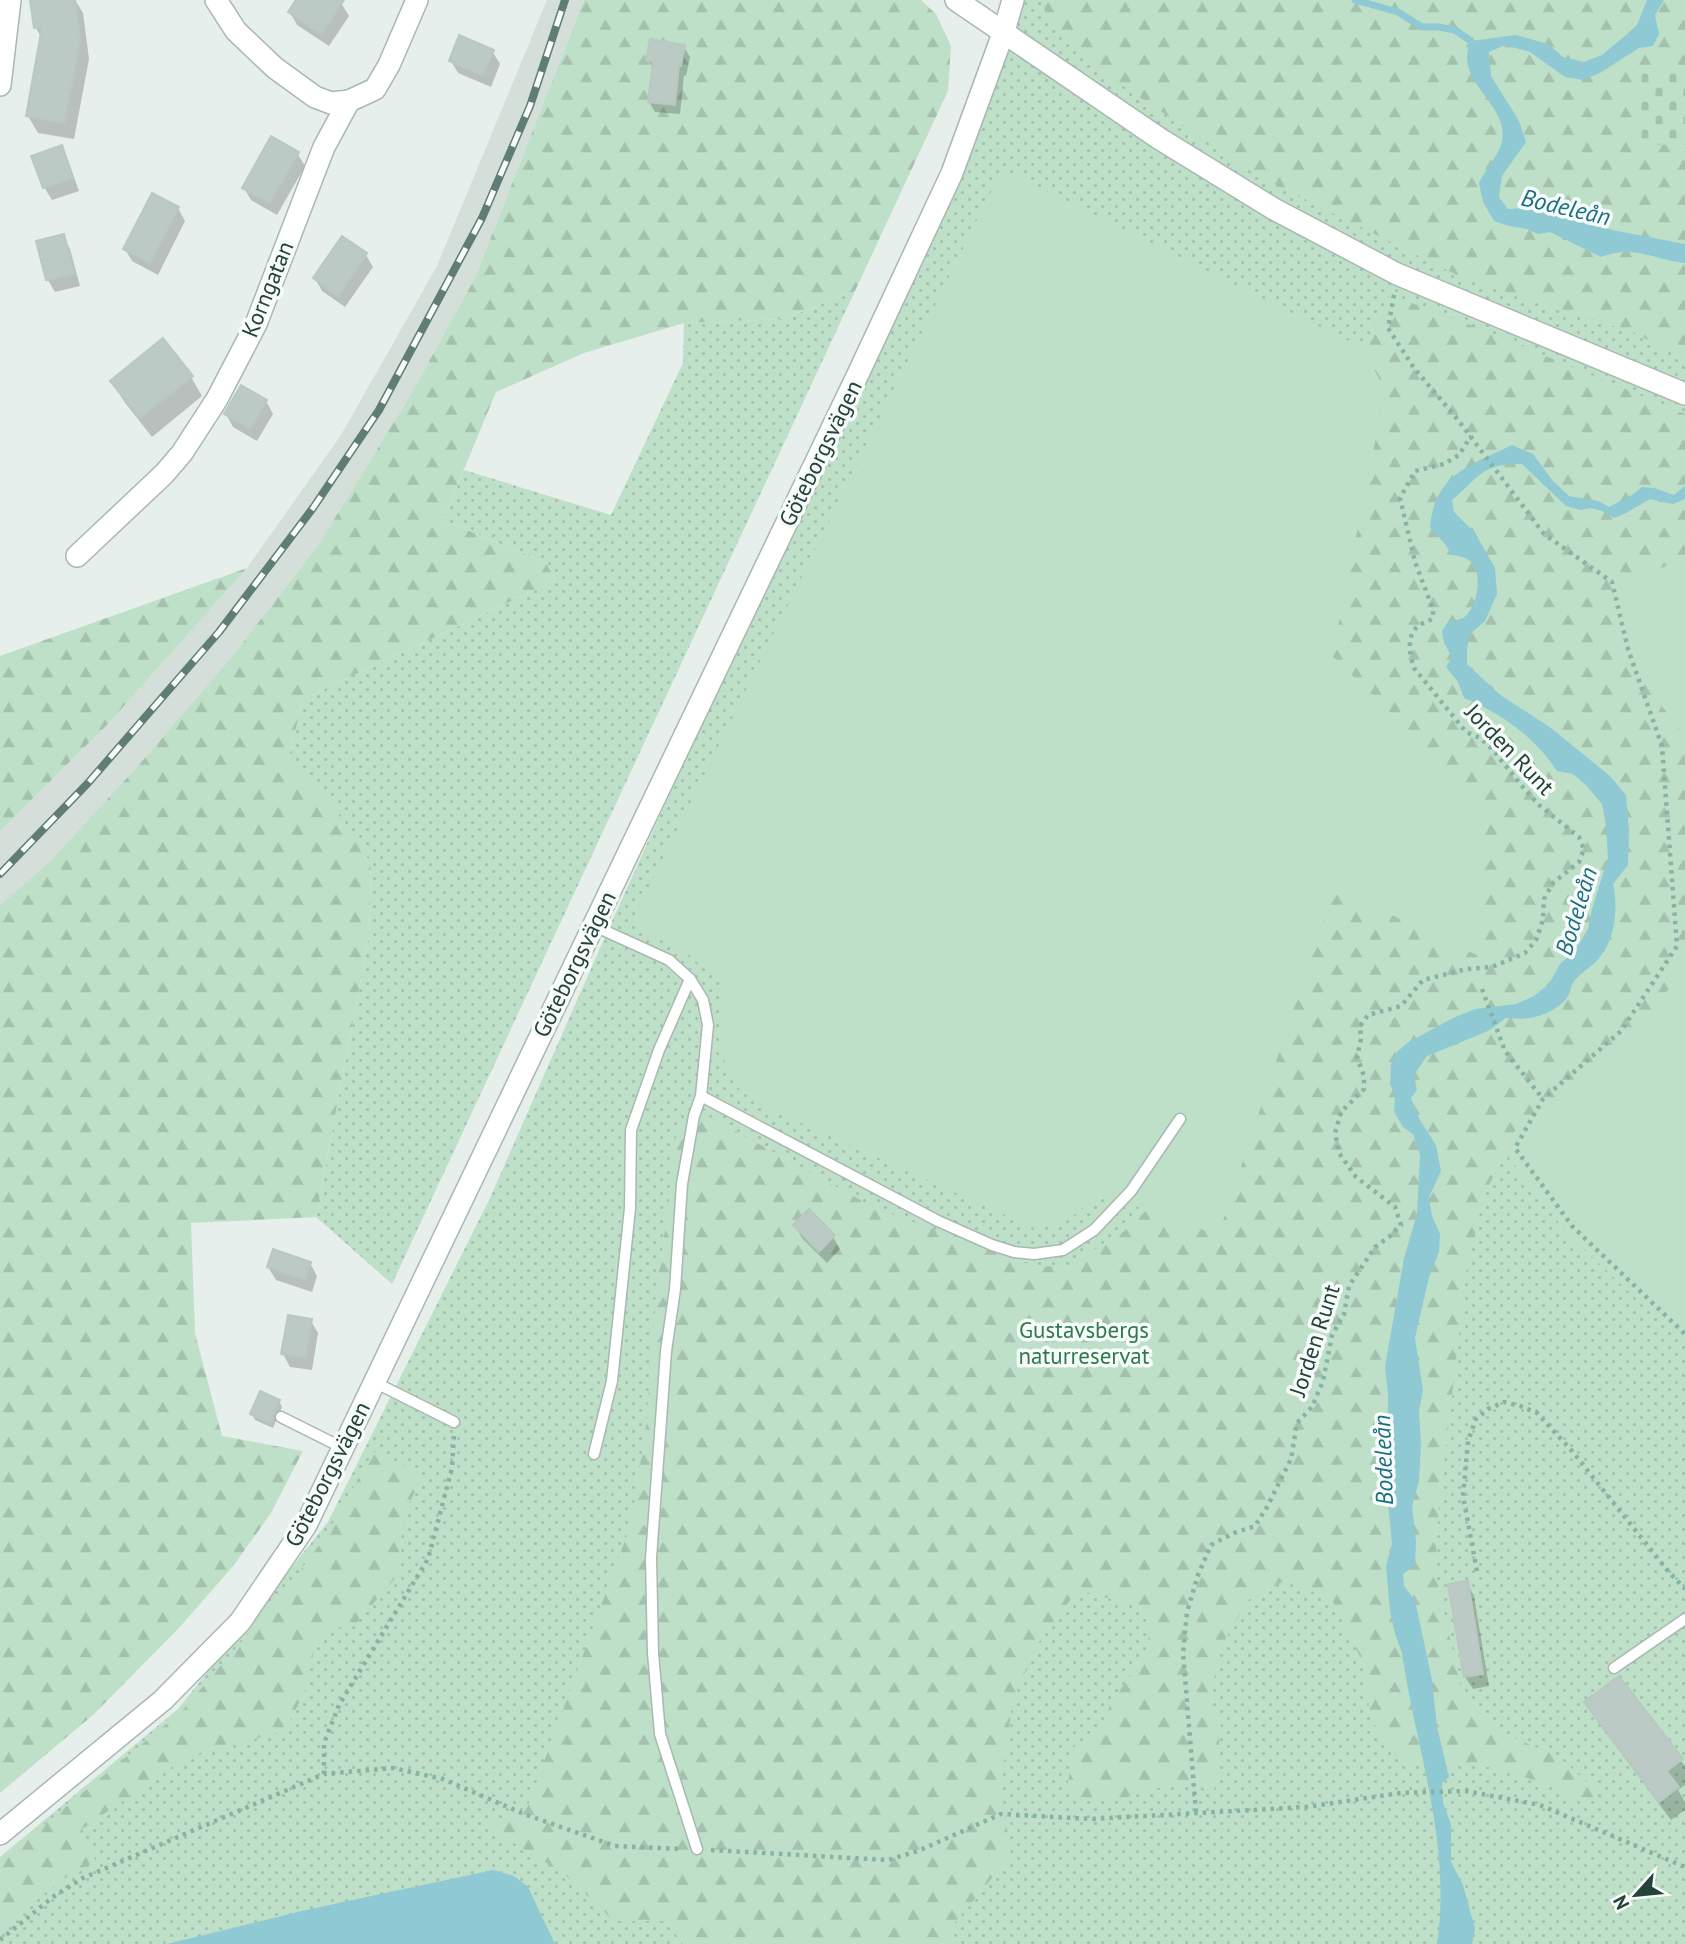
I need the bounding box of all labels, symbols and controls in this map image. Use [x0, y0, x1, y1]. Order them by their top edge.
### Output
water label: Bodeleån [1518, 182, 1614, 232]
street label: Korngatan [235, 237, 299, 341]
street label: Göteborgsvägen [772, 375, 868, 531]
street label: Jorden Runt [1459, 697, 1561, 801]
water label: Bodeleån [1548, 863, 1604, 959]
street label: Göteborgsvägen [526, 886, 622, 1042]
street label: Jorden Runt [1282, 1280, 1346, 1401]
park label: Gustavsbergs naturreservat [1019, 1315, 1150, 1370]
street label: Göteborgsvägen [278, 1396, 376, 1552]
water label: Bodeleån [1366, 1414, 1400, 1506]
north arrow [1601, 1860, 1671, 1930]
text: N [1607, 1892, 1634, 1914]

